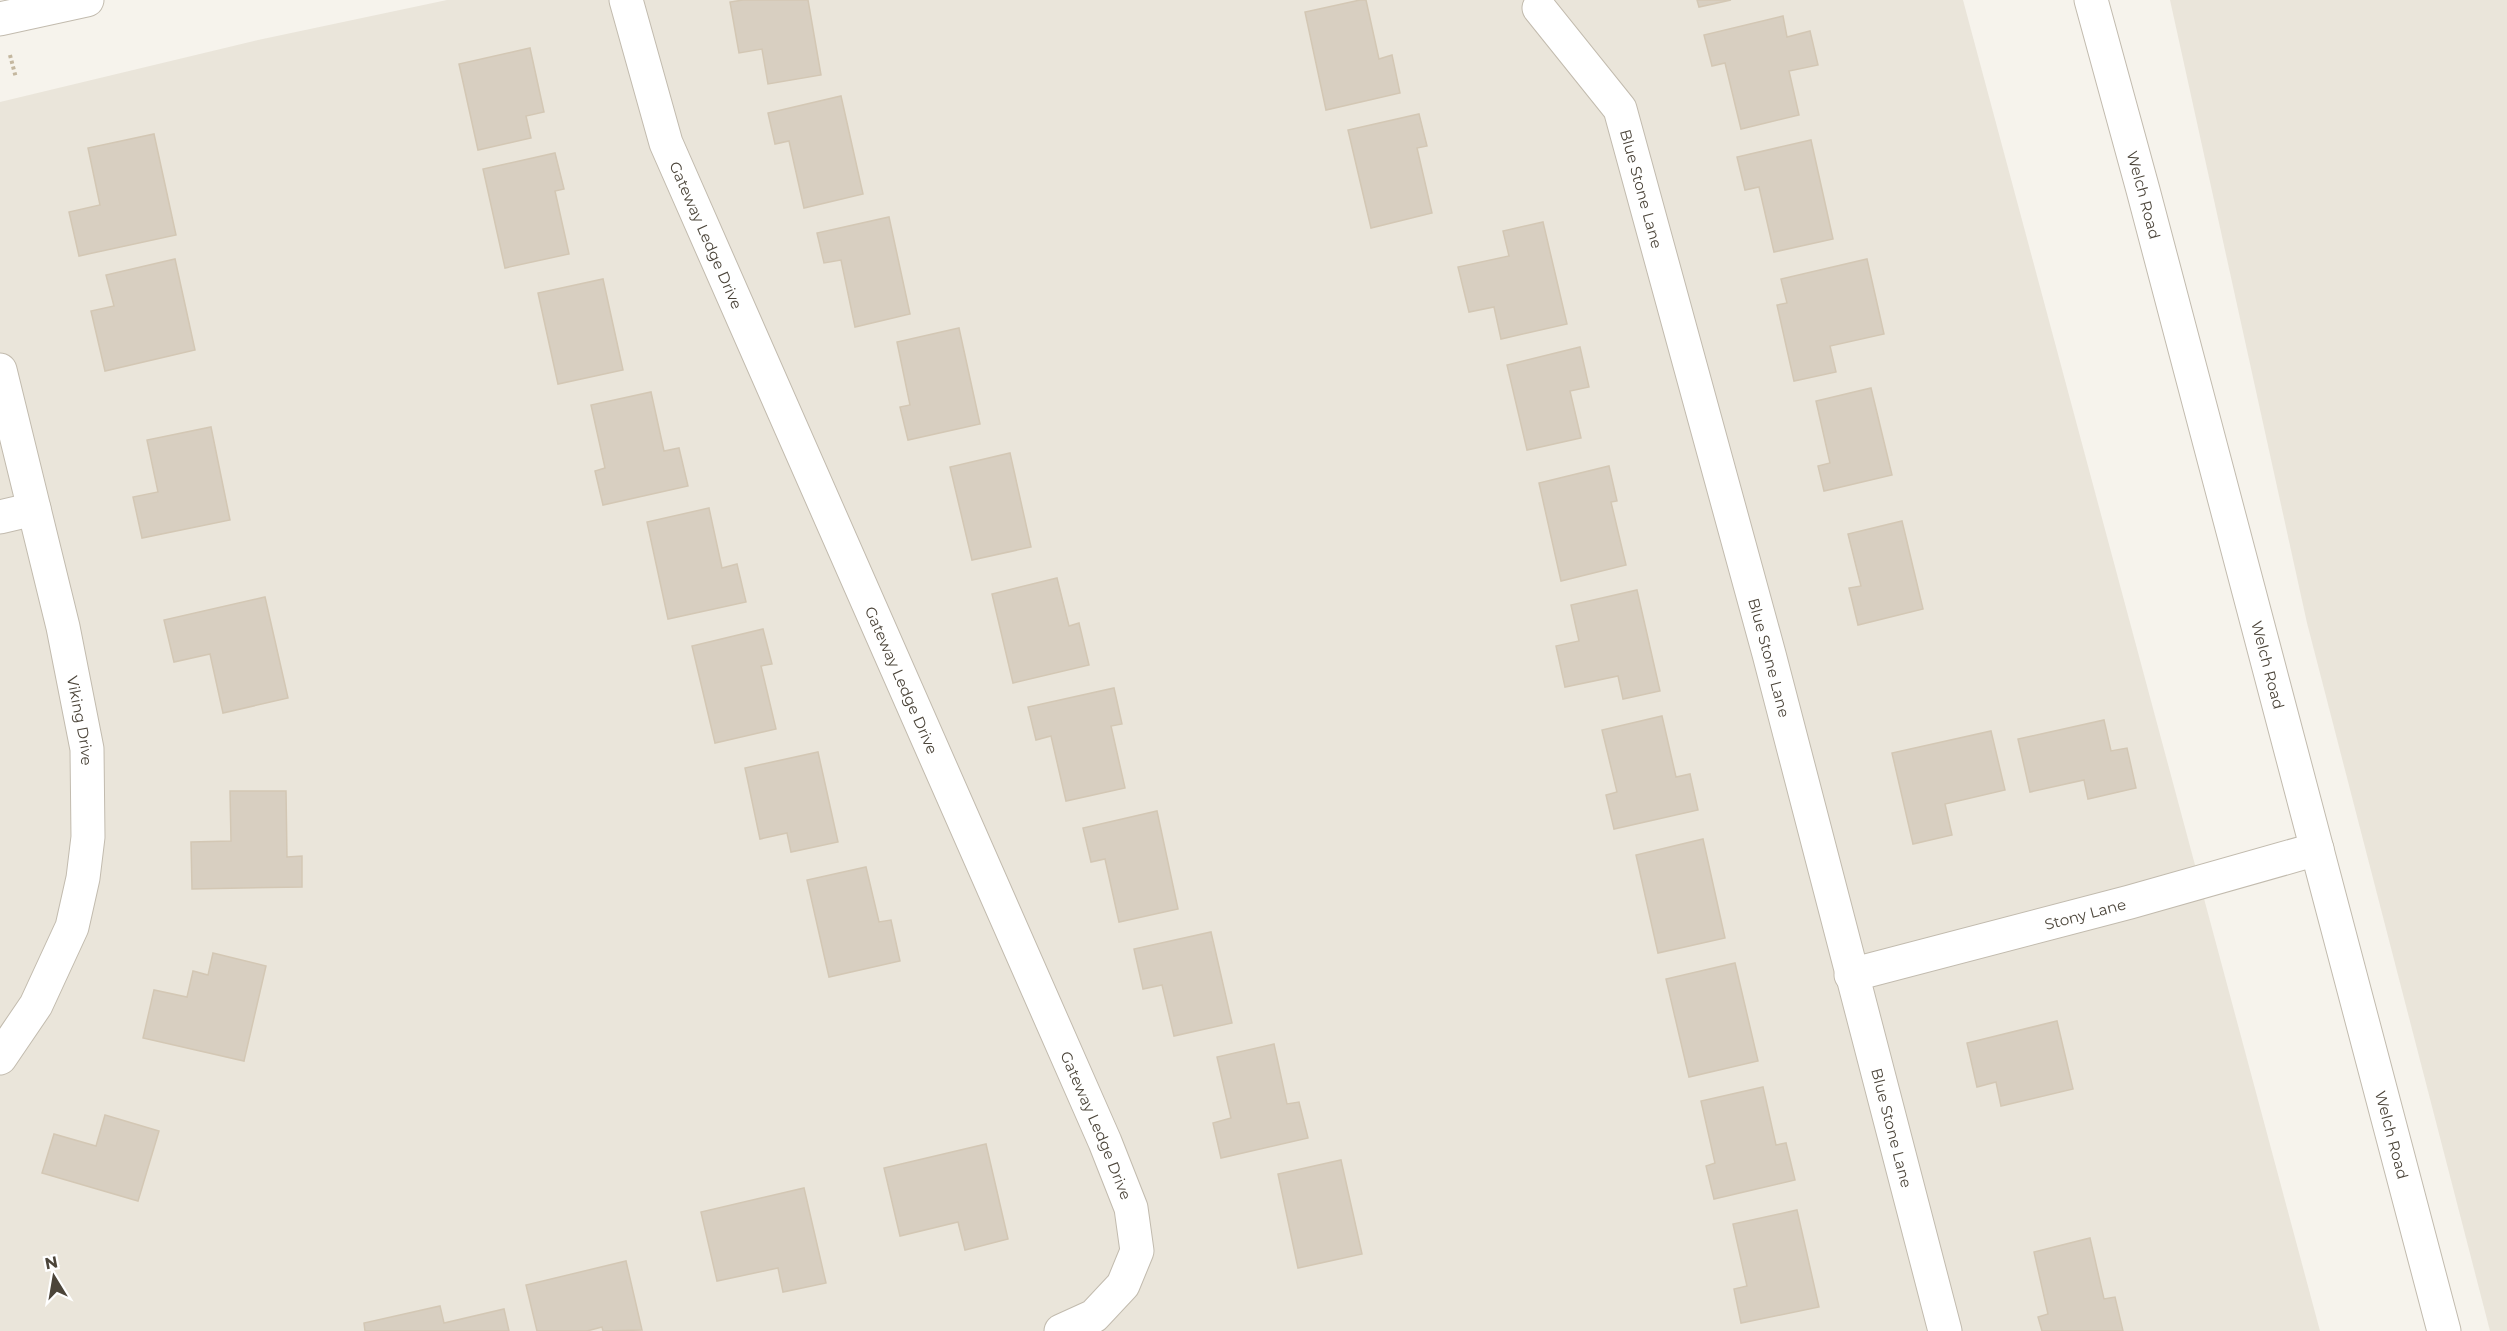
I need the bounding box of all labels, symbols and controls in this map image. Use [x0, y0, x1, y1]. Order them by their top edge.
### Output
street label: Blue Stone Lane [1616, 127, 1667, 250]
street label: Welch Road [2123, 149, 2165, 241]
street label: Gateway Ledge Drive [666, 158, 747, 312]
street label: Blue Stone Lane [1745, 596, 1795, 719]
street label: Gateway Ledge Drive [861, 603, 943, 757]
street label: Welch Road [2248, 619, 2289, 711]
street label: Viking Drive [63, 674, 97, 766]
street label: Stony Lane [2042, 894, 2128, 933]
street label: Gateway Ledge Drive [1057, 1048, 1136, 1202]
street label: Blue Stone Lane [1868, 1066, 1917, 1190]
street label: Welch Road [2371, 1088, 2413, 1181]
north arrow [24, 1247, 84, 1307]
text: N [43, 1252, 59, 1273]

